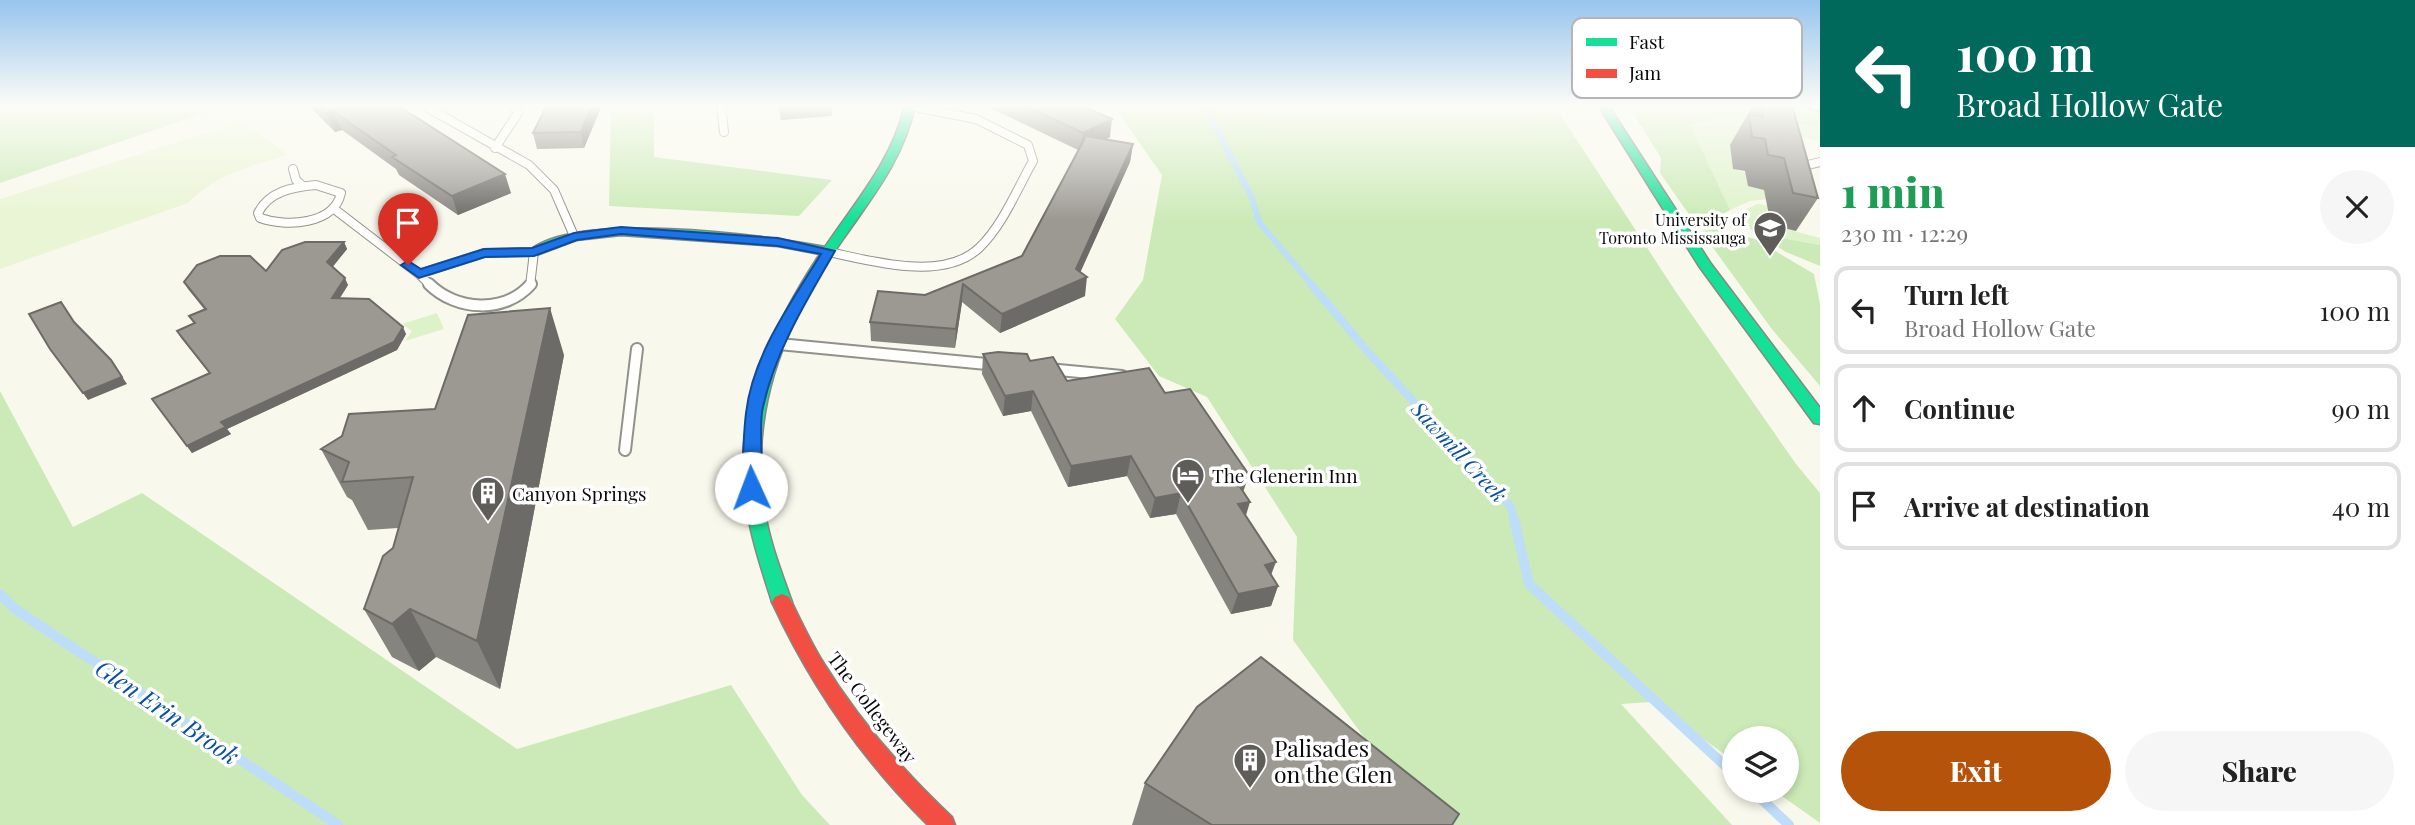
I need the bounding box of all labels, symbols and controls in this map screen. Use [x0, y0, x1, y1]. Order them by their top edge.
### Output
legend [1572, 18, 1802, 98]
text: 100 m [1956, 19, 2094, 84]
text: Fast [1629, 28, 1665, 54]
icon: left [1841, 28, 1932, 119]
text: Jam [1628, 59, 1661, 85]
text: Broad Hollow Gate [1956, 82, 2223, 125]
text: 1 min [1841, 163, 1945, 219]
button: close [2320, 170, 2394, 244]
pin [378, 193, 438, 265]
icon: arrive [389, 204, 427, 242]
place label: University of Toronto Mississauga [1599, 209, 1748, 248]
school or university icon: University of Toronto Mississauga [1751, 209, 1789, 258]
text: 230 m · 12:29 [1841, 217, 1968, 248]
text: Turn left [1904, 277, 2009, 312]
icon: left [1845, 291, 1883, 329]
text: 100 m [2320, 293, 2390, 328]
text: Broad Hollow Gate [1904, 312, 2096, 343]
icon: ahead [1845, 389, 1883, 427]
text: Continue [1904, 391, 2015, 426]
text: 90 m [2332, 391, 2390, 426]
water label: Sawmill Creek [1405, 394, 1514, 508]
position arrow [714, 451, 788, 525]
hotel icon: The Glenerin Inn [1169, 456, 1207, 505]
place label: The Glenerin Inn [1212, 462, 1358, 488]
building icon: Canyon Springs [469, 474, 507, 523]
place label: Canyon Springs [512, 480, 647, 506]
icon: arrive [1845, 487, 1883, 525]
text: Arrive at destination [1904, 489, 2150, 524]
text: 40 m [2332, 489, 2390, 524]
street label: The Collegeway [822, 646, 924, 769]
water label: Glen Erin Brook [90, 651, 246, 771]
map controls [1722, 726, 1799, 803]
button: layers [1722, 726, 1799, 803]
button: Exit [1841, 731, 2111, 811]
button: Share [2125, 731, 2394, 811]
place label: Palisades on the Glen [1274, 732, 1393, 789]
building icon: Palisades on the Glen [1231, 741, 1269, 790]

